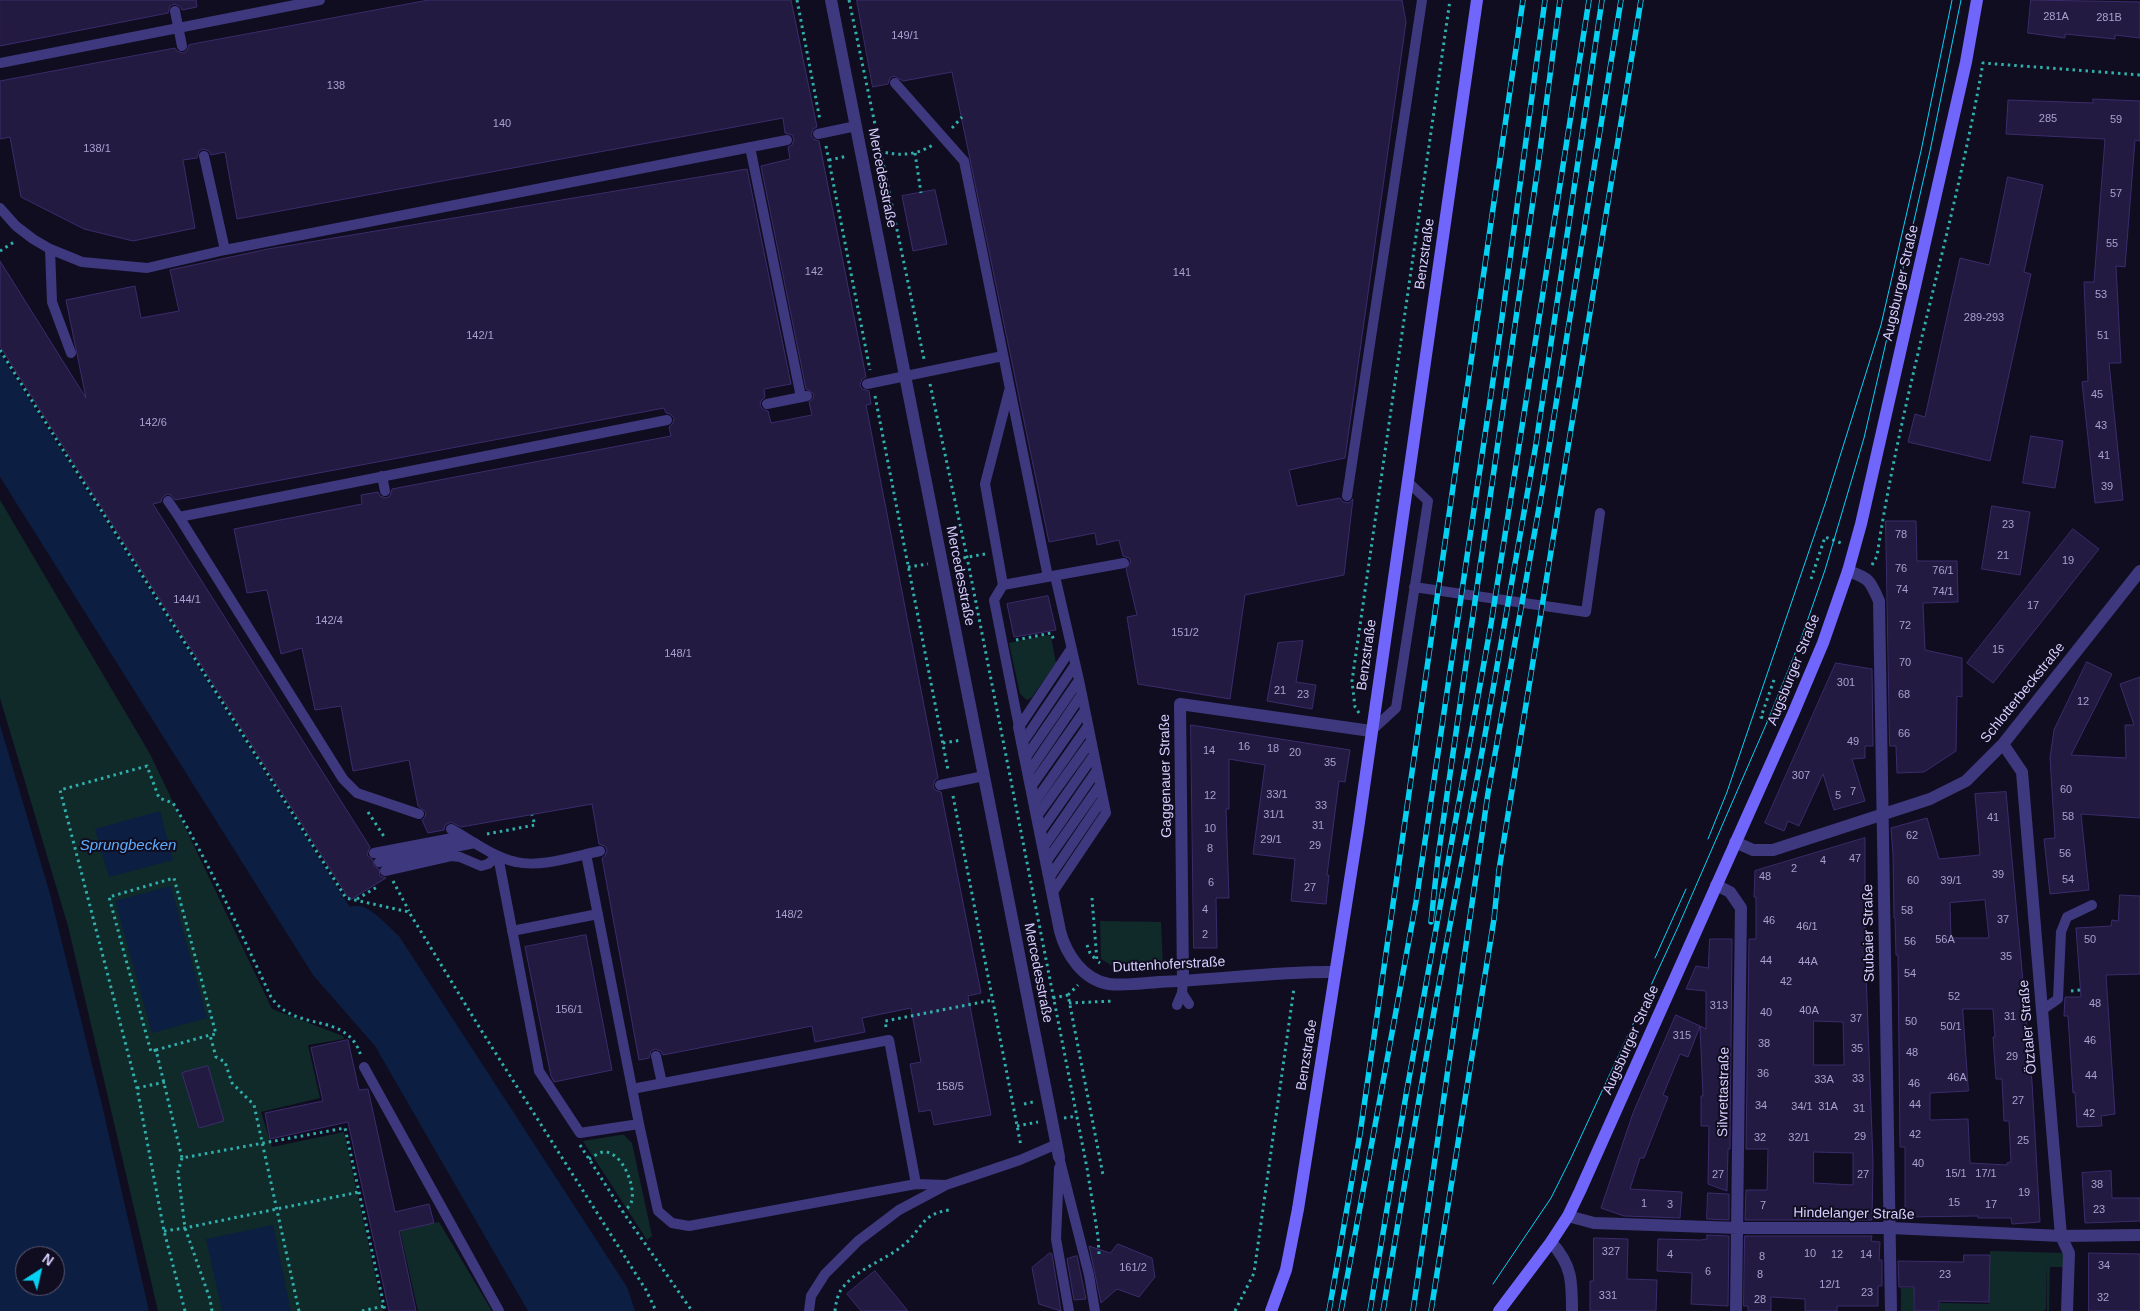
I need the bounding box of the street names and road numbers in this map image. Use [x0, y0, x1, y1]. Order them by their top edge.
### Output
street label: Mercedesstraße [864, 127, 900, 229]
street label: Benzstraße [1412, 217, 1438, 291]
street label: Augsburger Straße [1880, 223, 1922, 343]
street label: Mercedesstraße [942, 525, 978, 627]
street label: Augsburger Straße [1764, 612, 1824, 728]
street label: Benzstraße [1354, 618, 1380, 692]
street label: Schlotterbeckstraße [1977, 639, 2069, 747]
street label: Gaggenauer Straße [1157, 714, 1175, 838]
street label: Stubaier Straße [1860, 884, 1878, 982]
street label: Mercedesstraße [1020, 922, 1056, 1024]
street label: Duttenhoferstraße [1112, 954, 1226, 976]
street label: Ötztaler Straße [2015, 979, 2041, 1075]
street label: Augsburger Straße [1599, 983, 1663, 1097]
street label: Benzstraße [1293, 1018, 1321, 1092]
street label: Silvrettastraße [1715, 1047, 1733, 1137]
street label: Hindelanger Straße [1793, 1205, 1915, 1223]

